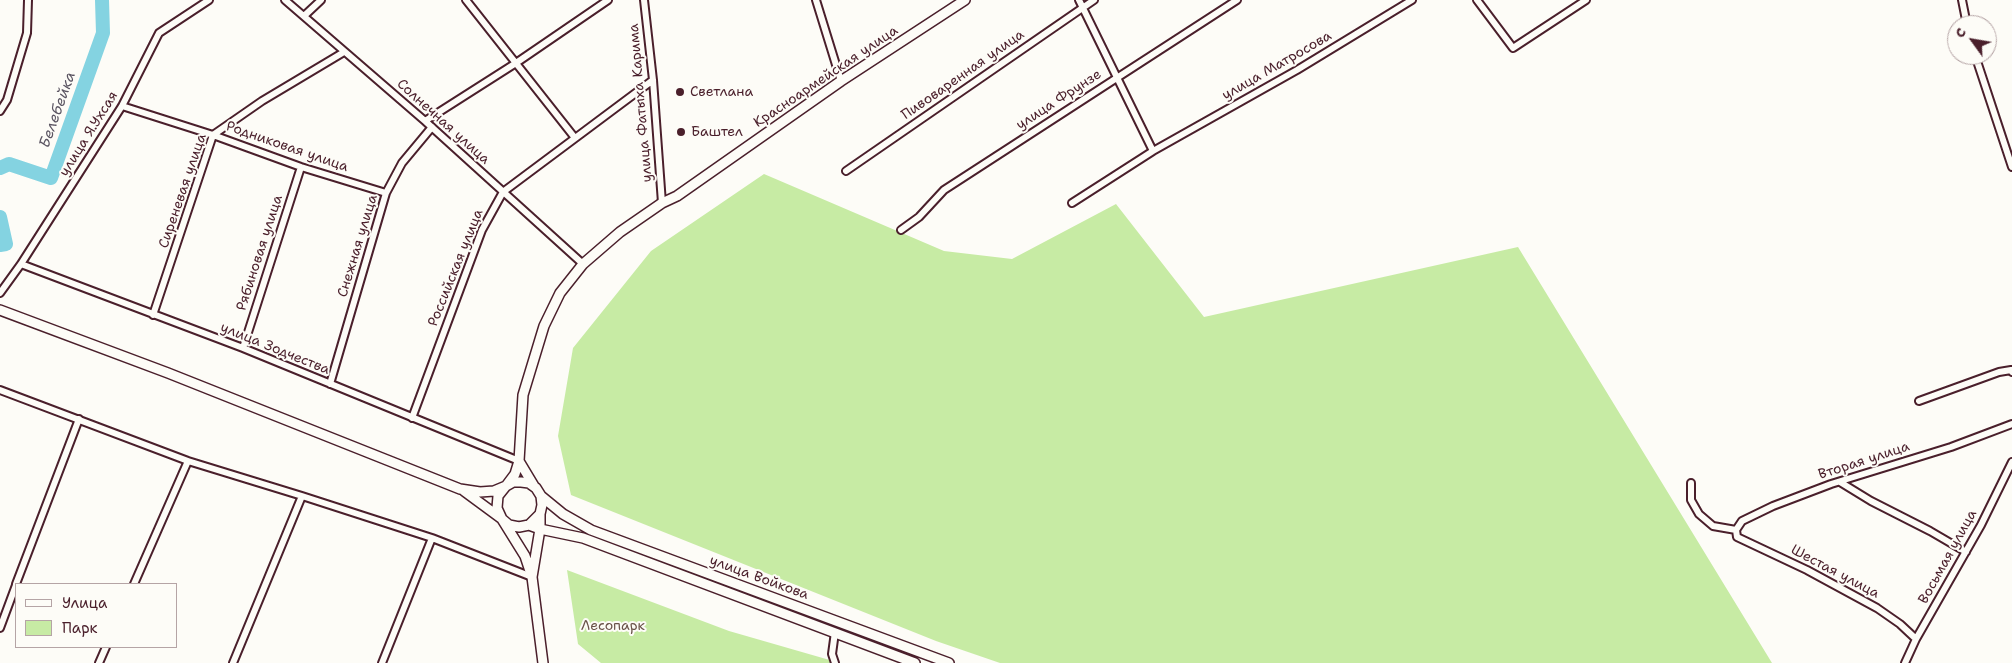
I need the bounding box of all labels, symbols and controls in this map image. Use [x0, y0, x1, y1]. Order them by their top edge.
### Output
north arrow [1947, 15, 1997, 65]
street label: Красноармейская улица [751, 22, 901, 132]
street label: улица Фатыха Карима [626, 23, 656, 183]
text: С [1950, 24, 1970, 41]
street label: Пивоваренная улица [898, 26, 1028, 124]
street label: улица Матросова [1219, 28, 1335, 104]
street label: улица Фрунзе [1013, 66, 1105, 134]
water label: Белебейка [36, 70, 80, 150]
street label: Солнечная улица [393, 76, 493, 168]
place label: Светлана [690, 84, 753, 100]
marker: Светлана [674, 86, 686, 98]
street label: улица Я.Ухсая [56, 88, 122, 180]
street label: Родниковая улица [224, 118, 350, 176]
place label: Баштел [691, 124, 743, 140]
marker: Баштел [675, 126, 687, 138]
street label: Сиреневая улица [156, 132, 210, 250]
street label: Рябиновая улица [233, 193, 287, 313]
street label: Снежная улица [334, 193, 382, 299]
street label: Российская улица [425, 207, 487, 329]
street label: улица Зодчества [218, 319, 332, 379]
street label: Вторая улица [1816, 438, 1912, 484]
street label: Восьмая улица [1915, 507, 1981, 607]
street label: Шестая улица [1788, 542, 1882, 602]
street label: улица Войкова [707, 552, 811, 604]
legend [15, 583, 178, 648]
text: Улица [62, 593, 107, 613]
text: Парк [62, 618, 98, 638]
park label: Лесопарк [581, 618, 645, 634]

